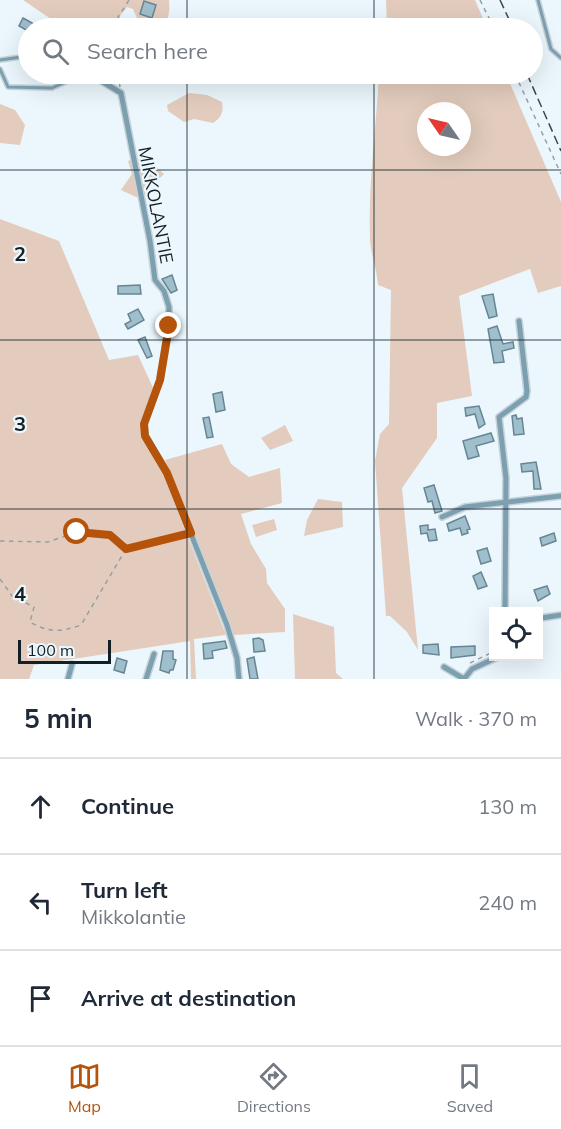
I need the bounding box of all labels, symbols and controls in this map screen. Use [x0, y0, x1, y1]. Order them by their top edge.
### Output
search box [18, 18, 543, 84]
icon: search [39, 35, 72, 68]
text: Search here [87, 37, 208, 65]
north arrow [417, 102, 471, 156]
street label: MIKKOLANTIE [133, 145, 179, 265]
text: 2 [14, 241, 26, 266]
route end [155, 312, 181, 338]
text: 3 [14, 411, 26, 436]
route start [63, 518, 89, 544]
text: 4 [14, 581, 26, 606]
map controls [489, 607, 543, 661]
button: locate [489, 607, 543, 661]
scale bar [18, 637, 111, 664]
text: 100 m [27, 640, 74, 660]
text: 5 min [24, 702, 93, 735]
text: Walk · 370 m [415, 706, 537, 731]
icon: ahead [24, 790, 57, 823]
text: Continue [81, 792, 174, 820]
text: 130 m [478, 794, 537, 819]
text: Turn left [81, 876, 168, 904]
icon: left [24, 886, 57, 919]
text: 240 m [478, 890, 537, 915]
text: Mikkolantie [81, 904, 186, 929]
icon: arrive [24, 982, 57, 1015]
text: Arrive at destination [81, 984, 296, 1012]
tab: Map [68, 1060, 101, 1116]
tab: Directions [237, 1060, 311, 1116]
tab: Saved [447, 1060, 493, 1116]

